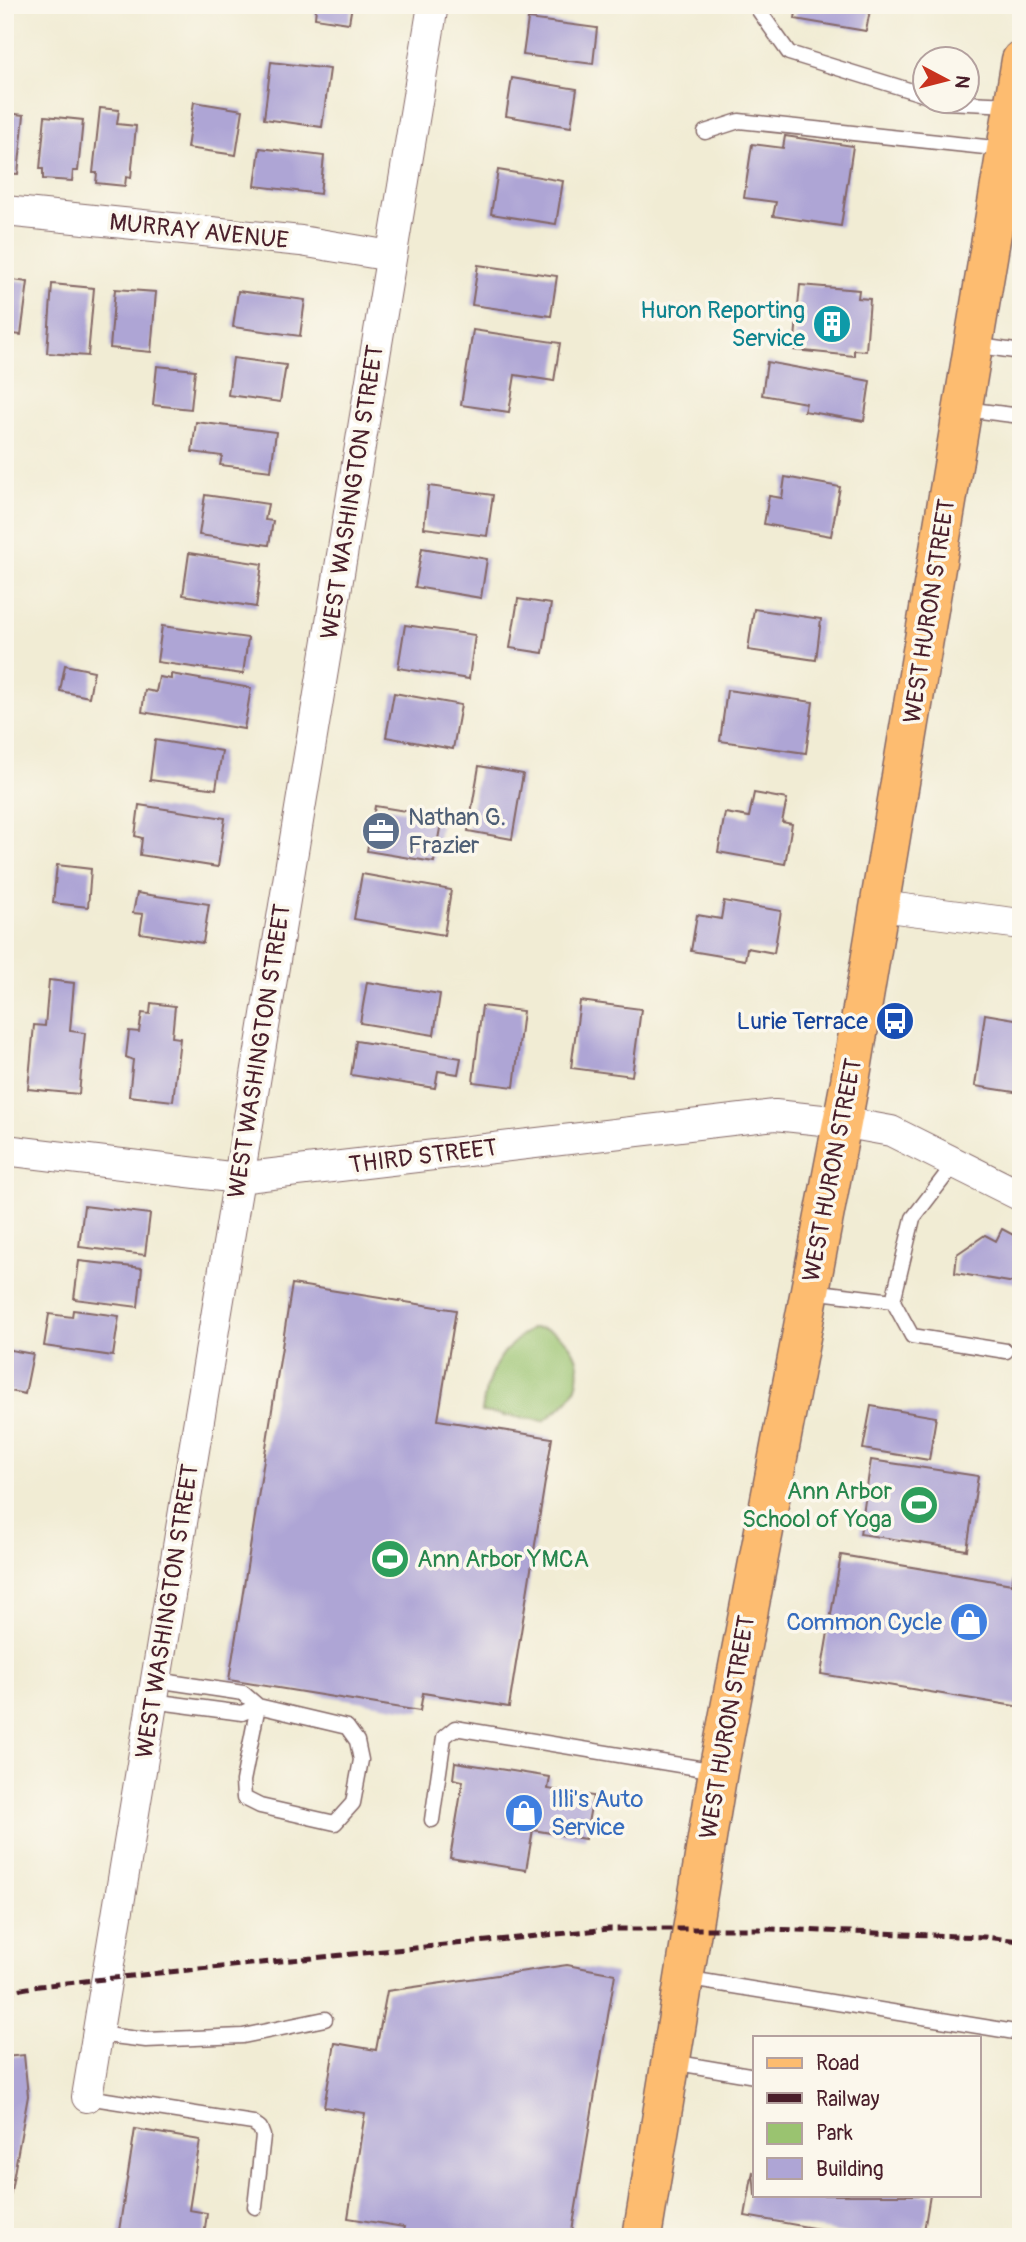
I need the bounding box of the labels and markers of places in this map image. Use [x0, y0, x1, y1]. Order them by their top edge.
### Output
place label: Huron Reporting Service [640, 296, 805, 353]
building icon: Huron Reporting Service [811, 303, 853, 345]
place label: Nathan G. Frazier [408, 803, 506, 860]
office icon: Nathan G. Frazier [360, 810, 402, 852]
bus stop icon: Lurie Terrace [874, 1000, 916, 1042]
place label: Lurie Terrace [736, 1007, 868, 1036]
place label: Ann Arbor School of Yoga [742, 1477, 892, 1534]
sports icon: Ann Arbor School of Yoga [898, 1484, 940, 1526]
sports icon: Ann Arbor YMCA [369, 1538, 411, 1580]
place label: Ann Arbor YMCA [417, 1545, 589, 1574]
shop icon: Common Cycle [948, 1601, 990, 1643]
place label: Common Cycle [786, 1608, 942, 1637]
place label: Illi's Auto Service [551, 1785, 644, 1842]
shop icon: Illi's Auto Service [503, 1792, 545, 1834]

